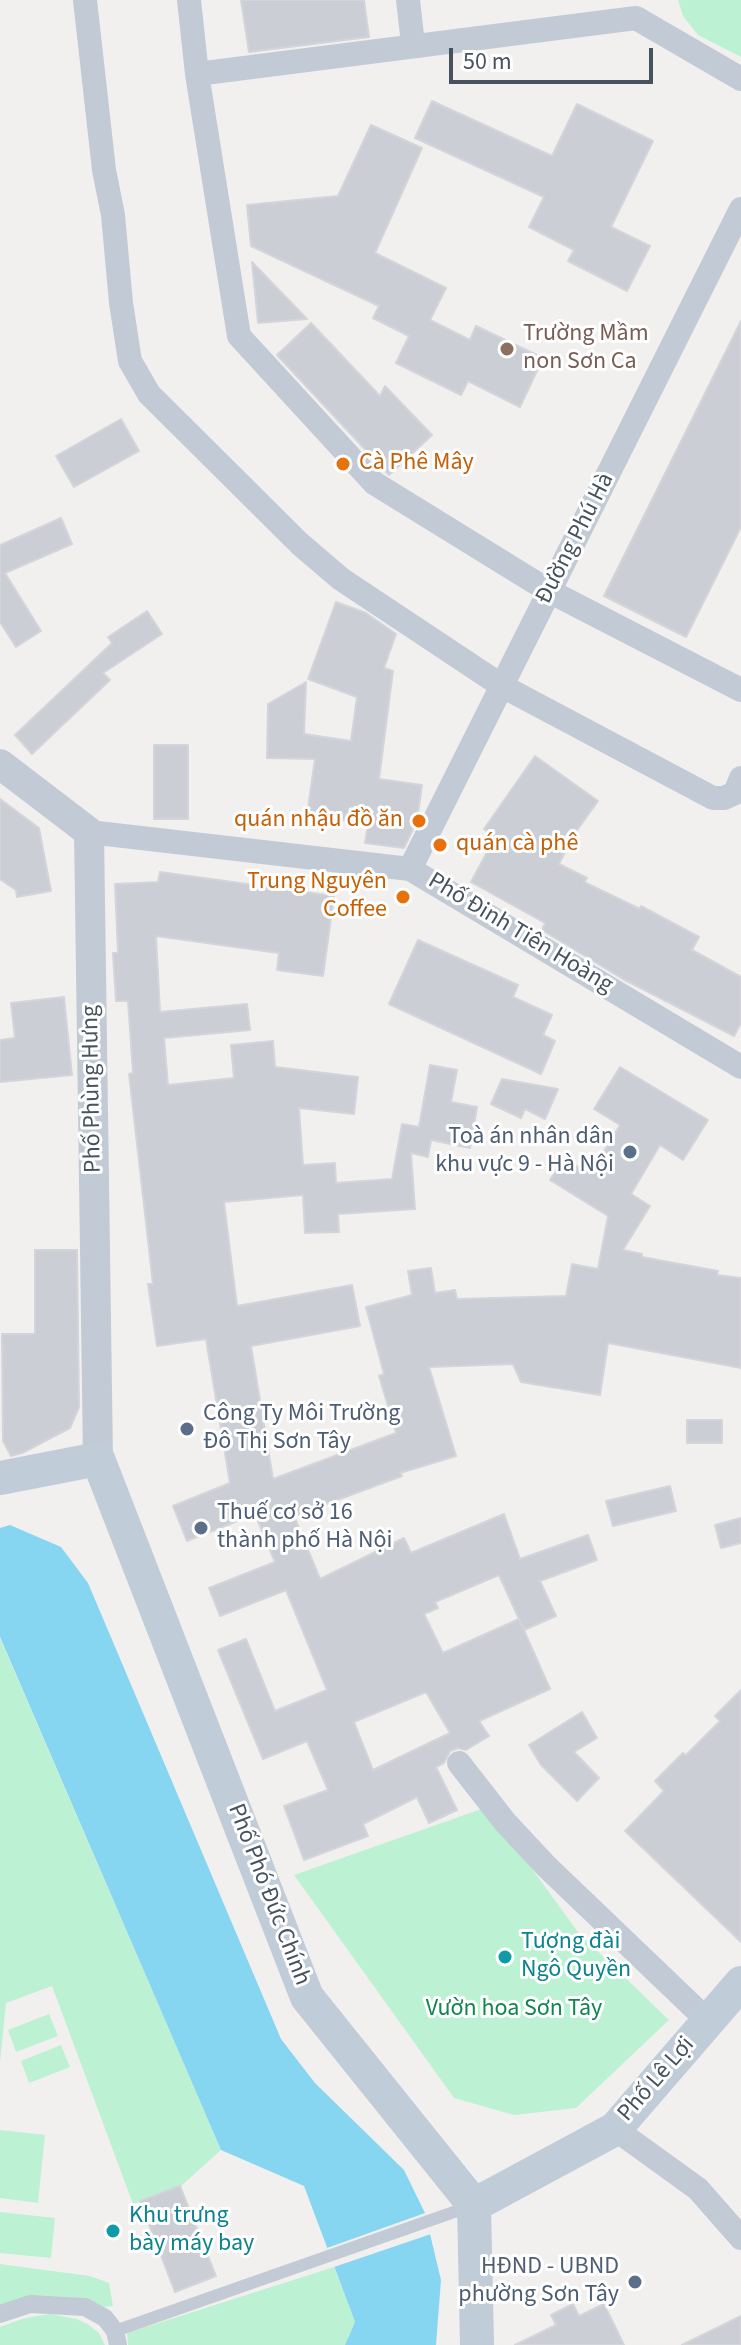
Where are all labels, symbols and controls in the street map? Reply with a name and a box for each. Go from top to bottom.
scale bar [453,32,657,82]
text: 50 m [463,44,512,79]
place label: Trường Mầm non Sơn Ca [523,321,649,377]
marker: Trường Mầm non Sơn Ca [498,340,516,358]
place label: Cà Phê Mây [359,450,474,478]
marker: Cà Phê Mây [334,455,352,473]
street label: Đường Phú Hà [531,469,621,609]
place label: quán nhậu đồ ăn [234,807,403,835]
marker: quán nhậu đồ ăn [410,812,428,830]
place label: quán cà phê [456,831,578,859]
marker: quán cà phê [431,836,449,854]
street label: Phố Đinh Tiên Hoàng [422,867,618,1001]
place label: Trung Nguyên Coffee [247,869,387,925]
marker: Trung Nguyên Coffee [394,888,412,906]
street label: Phố Phùng Hưng [77,1005,109,1173]
place label: Toà án nhân dân khu vực 9 - Hà Nội [435,1124,614,1180]
marker: Toà án nhân dân khu vực 9 - Hà Nội [621,1143,639,1161]
place label: Công Ty Môi Trường Đô Thị Sơn Tây [203,1401,400,1457]
marker: Công Ty Môi Trường Đô Thị Sơn Tây [178,1420,196,1438]
place label: Thuế cơ sở 16 thành phố Hà Nội [217,1500,392,1556]
marker: Thuế cơ sở 16 thành phố Hà Nội [192,1519,210,1537]
street label: Phố Phó Đức Chính [220,1800,316,1990]
place label: Tượng đài Ngô Quyền [521,1929,631,1985]
marker: Tượng đài Ngô Quyền [496,1948,514,1966]
park label: Vườn hoa Sơn Tây [426,1996,602,2024]
street label: Phố Lê Lợi [612,2032,702,2128]
place label: Khu trưng bày máy bay [129,2203,254,2259]
marker: Khu trưng bày máy bay [104,2222,122,2240]
place label: HĐND - UBND phường Sơn Tây [458,2254,619,2310]
marker: HĐND - UBND phường Sơn Tây [626,2273,644,2291]

